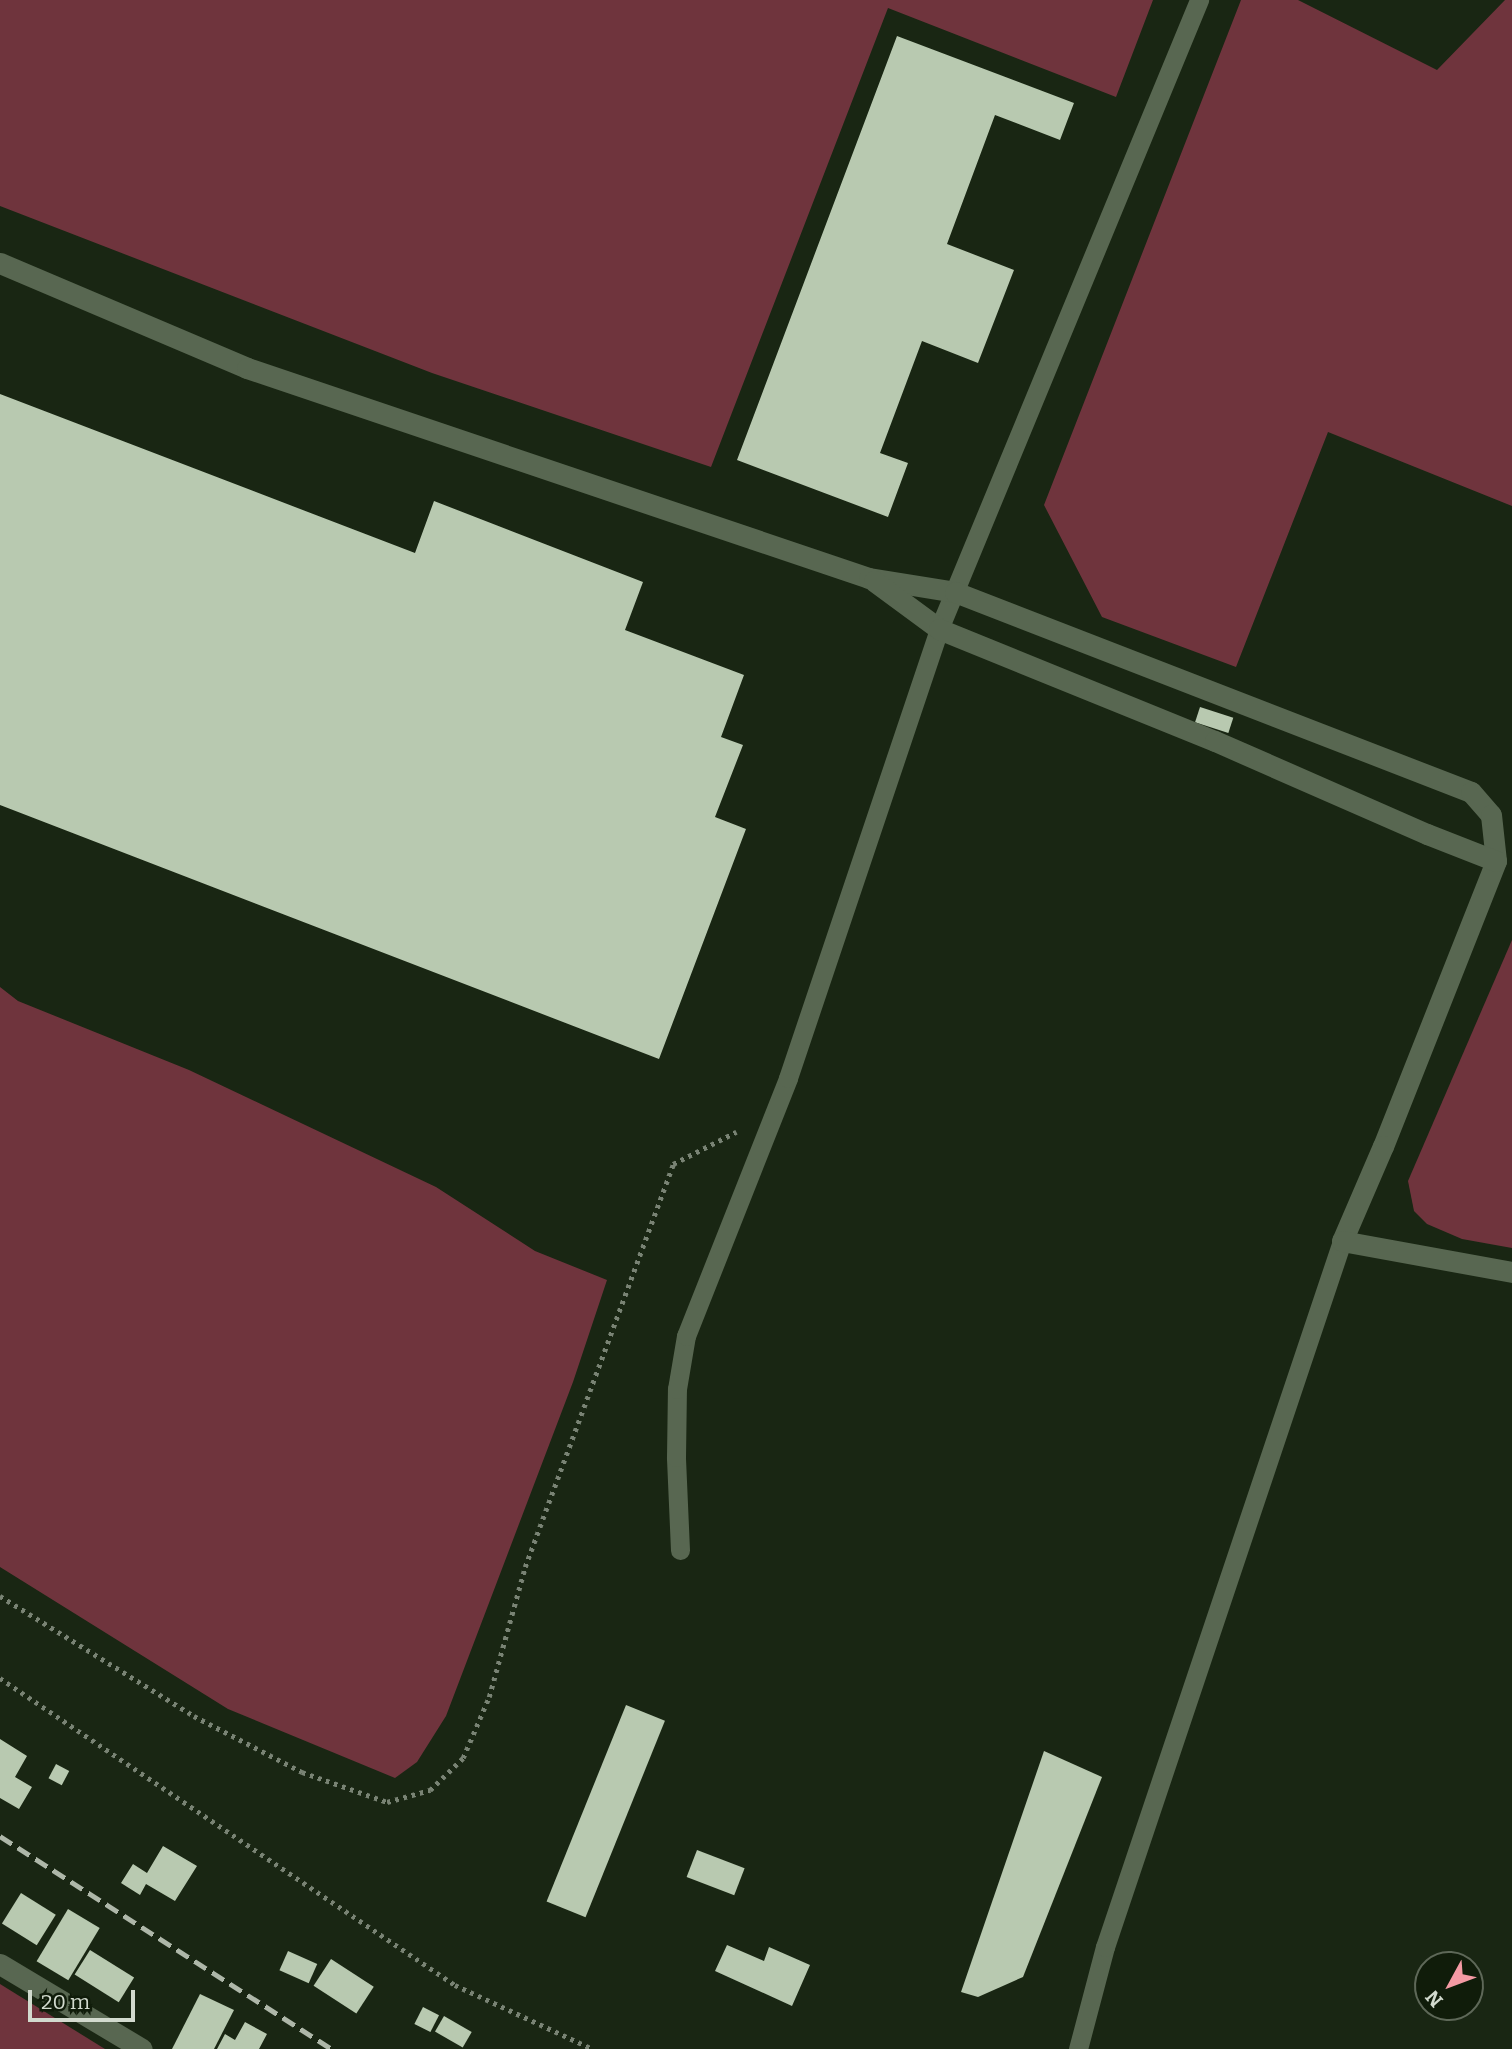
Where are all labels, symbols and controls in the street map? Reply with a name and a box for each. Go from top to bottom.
north arrow [1414,1951,1484,2021]
scale bar [32,1976,138,2020]
text: N [1421,1986,1448,2012]
text: 20 m [41,1989,90,2015]

